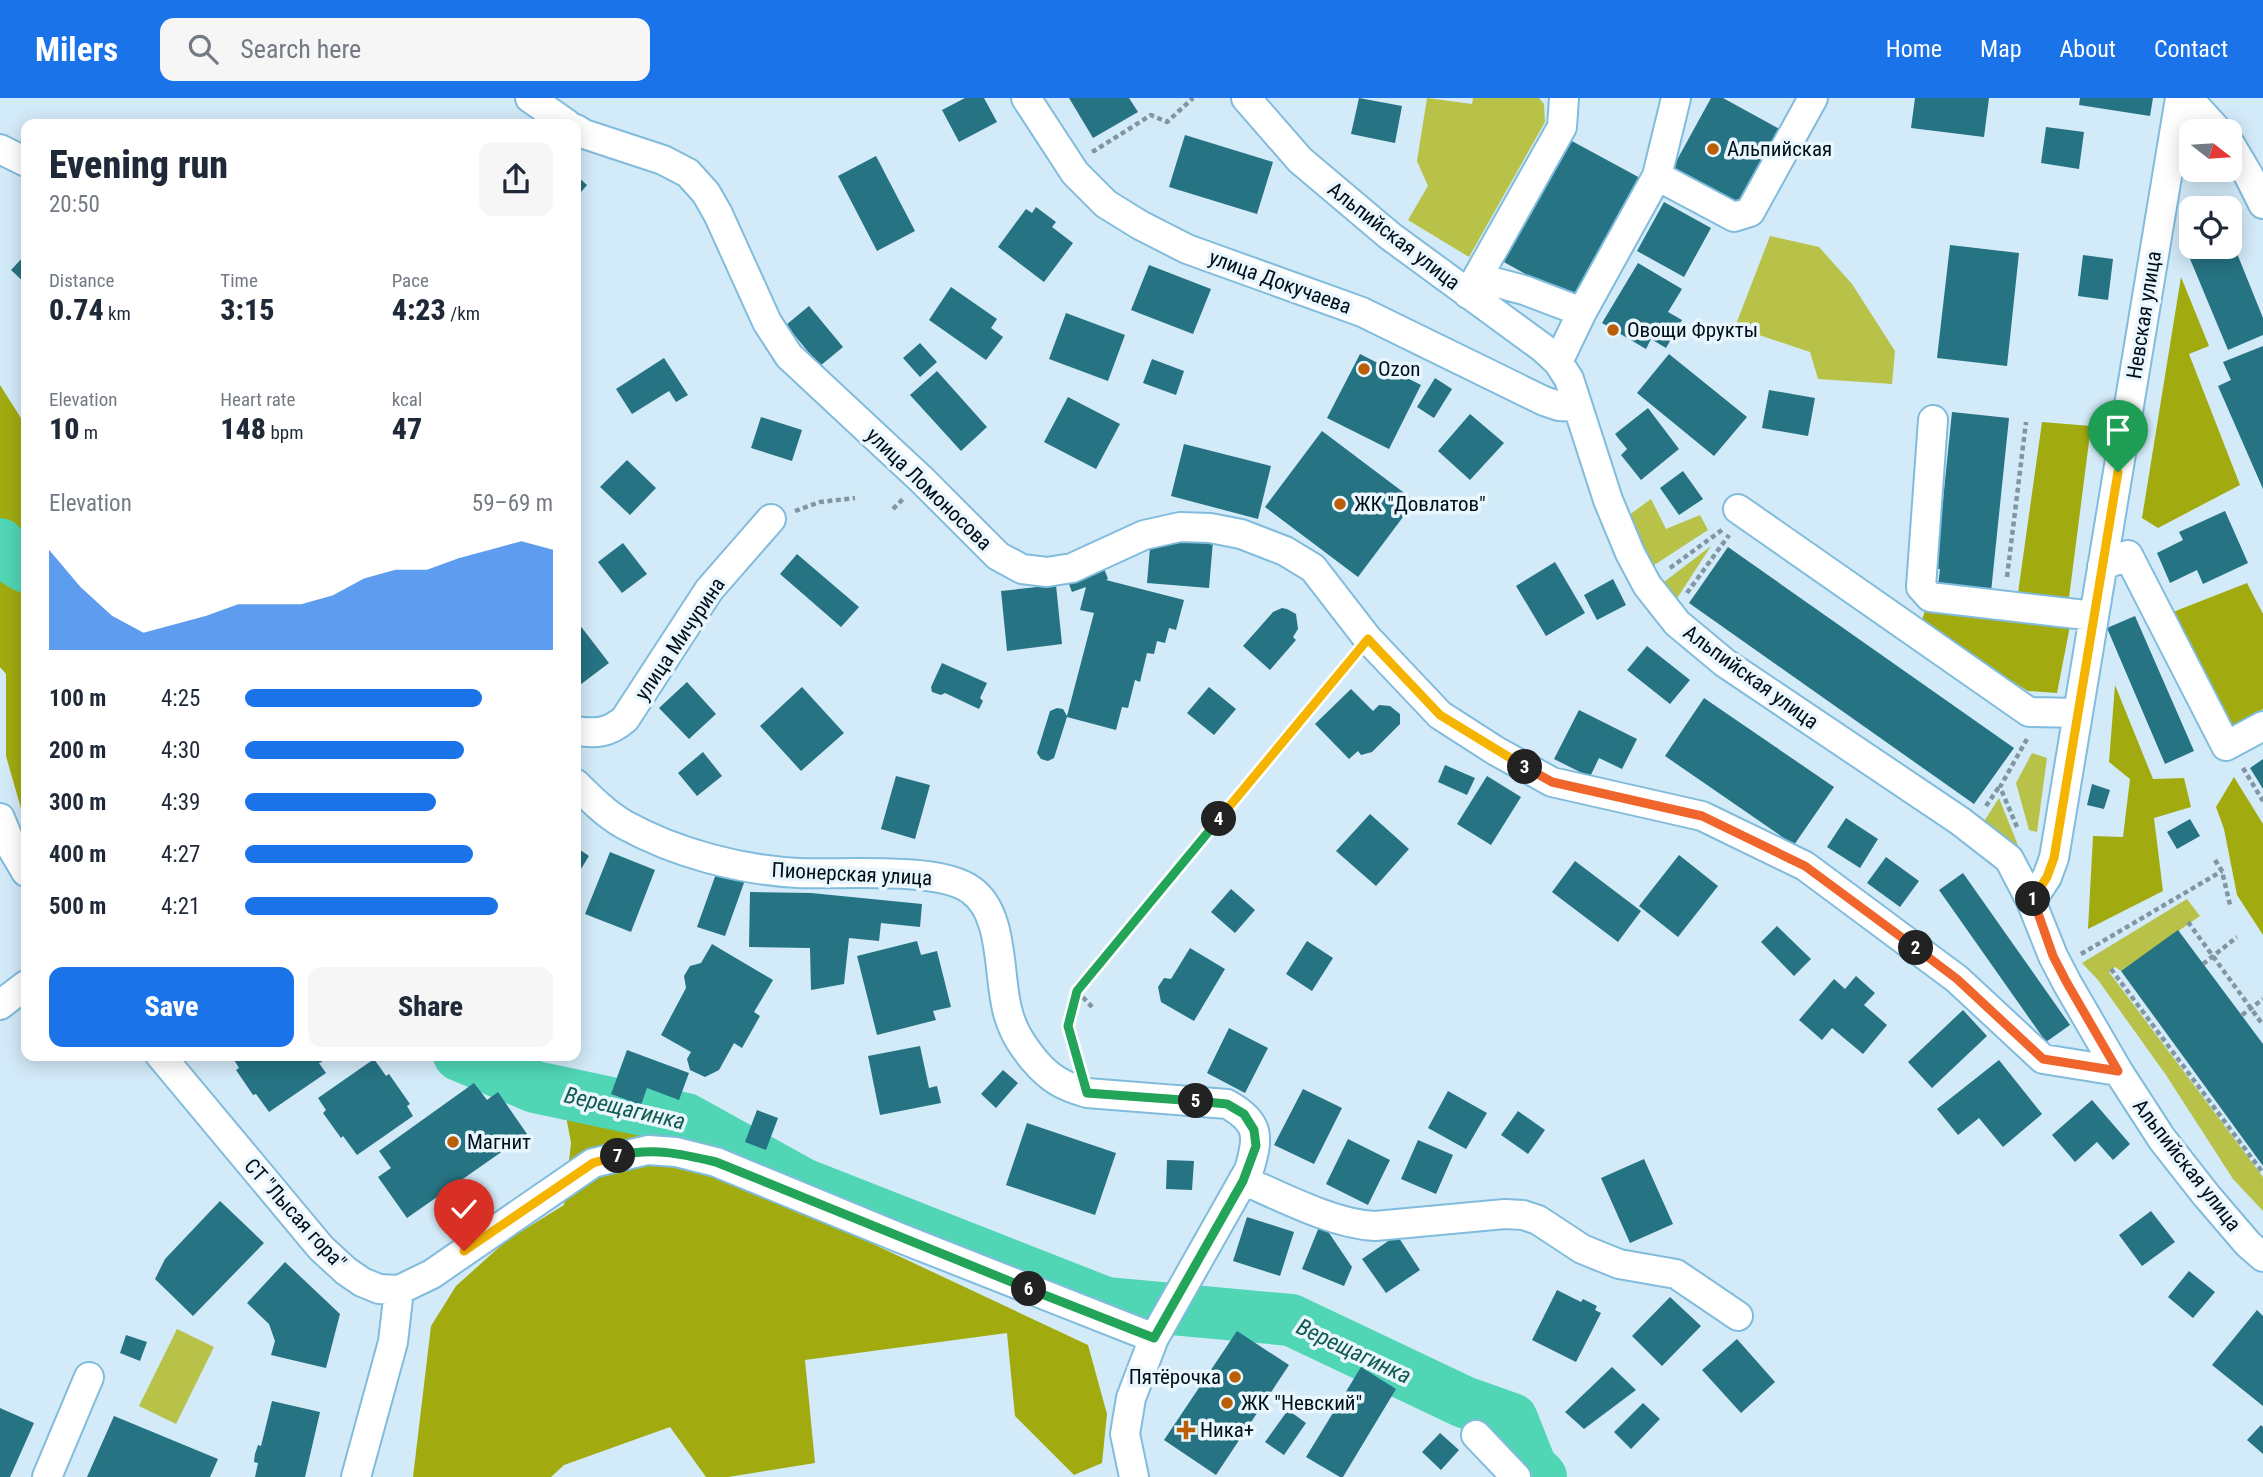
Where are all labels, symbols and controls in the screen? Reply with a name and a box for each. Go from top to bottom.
search box [160,18,650,81]
text: Milers [35,30,118,69]
icon: search [184,30,222,68]
text: Search here [240,34,361,64]
text: Home [1886,35,1942,63]
text: Map [1980,35,2022,63]
text: About [2060,35,2116,63]
text: Contact [2154,35,2228,63]
north arrow [2179,119,2242,182]
map controls [2179,119,2242,259]
place label: Альпийская [1727,137,1832,161]
marker: Альпийская [1705,141,1721,157]
button: share [479,142,553,216]
text: Evening run [49,143,228,187]
street label: Альпийская улица [1323,177,1465,295]
text: 20:50 [49,191,100,218]
button: locate [2179,196,2242,259]
street label: улица Докучаева [1206,245,1354,319]
street label: Невская улица [2122,249,2166,381]
text: Distance [49,269,114,292]
text: Time [220,269,258,292]
text: Pace [392,269,429,292]
text: 0.74 [49,292,104,327]
text: 3:15 [220,292,275,327]
text: 4:23 [392,292,446,327]
text: km [104,302,131,325]
text: /km [446,302,480,325]
place label: Овощи Фрукты [1627,318,1758,342]
marker: Овощи Фрукты [1605,322,1621,338]
place label: Ozon [1378,357,1420,381]
marker: Ozon [1356,361,1372,377]
text: Elevation [49,388,117,411]
text: Heart rate [220,388,295,411]
text: kcal [392,388,422,411]
pin [2088,400,2148,472]
text: 10 [49,411,80,446]
text: 148 [220,411,266,446]
text: 47 [392,411,422,446]
icon: arrive [2099,411,2137,449]
text: m [80,421,98,444]
text: bpm [266,421,303,444]
street label: улица Ломоносова [861,423,997,555]
text: Elevation [49,490,132,517]
text: 59–69 m [472,490,553,517]
place label: ЖК "Довлатов" [1354,492,1486,516]
marker: ЖК "Довлатов" [1332,496,1348,512]
street label: улица Мичурина [630,573,730,705]
street label: Альпийская улица [1679,620,1823,734]
text: 100 m [49,685,106,712]
text: 4:25 [161,685,200,712]
text: 200 m [49,737,106,764]
text: 4:30 [161,737,200,764]
pin: 3 [1508,750,1542,784]
text: 3 [1520,755,1529,778]
text: 300 m [49,789,106,816]
text: 4:39 [161,789,200,816]
pin: 4 [1202,802,1236,836]
text: 4 [1214,807,1223,830]
text: 400 m [49,841,106,868]
text: 4:27 [161,841,200,868]
street label: Пионерская улица [771,858,933,890]
pin: 1 [2016,882,2050,916]
text: 1 [2028,887,2037,910]
text: 500 m [49,893,106,920]
text: 4:21 [161,893,200,920]
pin: 2 [1898,930,1934,966]
text: 2 [1911,936,1920,959]
button: Save [49,967,294,1047]
button: Share [308,967,553,1047]
water label: Верещагинка [562,1081,688,1136]
pin: 5 [1178,1084,1214,1118]
text: 5 [1191,1089,1200,1112]
street label: Альпийская улица [2128,1094,2246,1236]
place label: Магнит [467,1130,531,1154]
marker: Магнит [445,1134,461,1150]
pin: 7 [600,1138,636,1174]
text: 7 [613,1144,622,1167]
street label: СТ "Лысая гора" [239,1154,351,1274]
pin [434,1179,494,1251]
icon: check [445,1190,483,1228]
pin: 6 [1012,1272,1046,1306]
text: 6 [1024,1277,1033,1300]
water label: Верещагинка [1292,1313,1415,1390]
place label: Пятёрочка [1129,1365,1221,1389]
marker: Пятёрочка [1227,1369,1243,1385]
place label: ЖК "Невский" [1241,1391,1362,1415]
marker: ЖК "Невский" [1219,1395,1235,1411]
place label: Ника+ [1200,1418,1254,1442]
marker: Ника+ [1178,1422,1194,1438]

